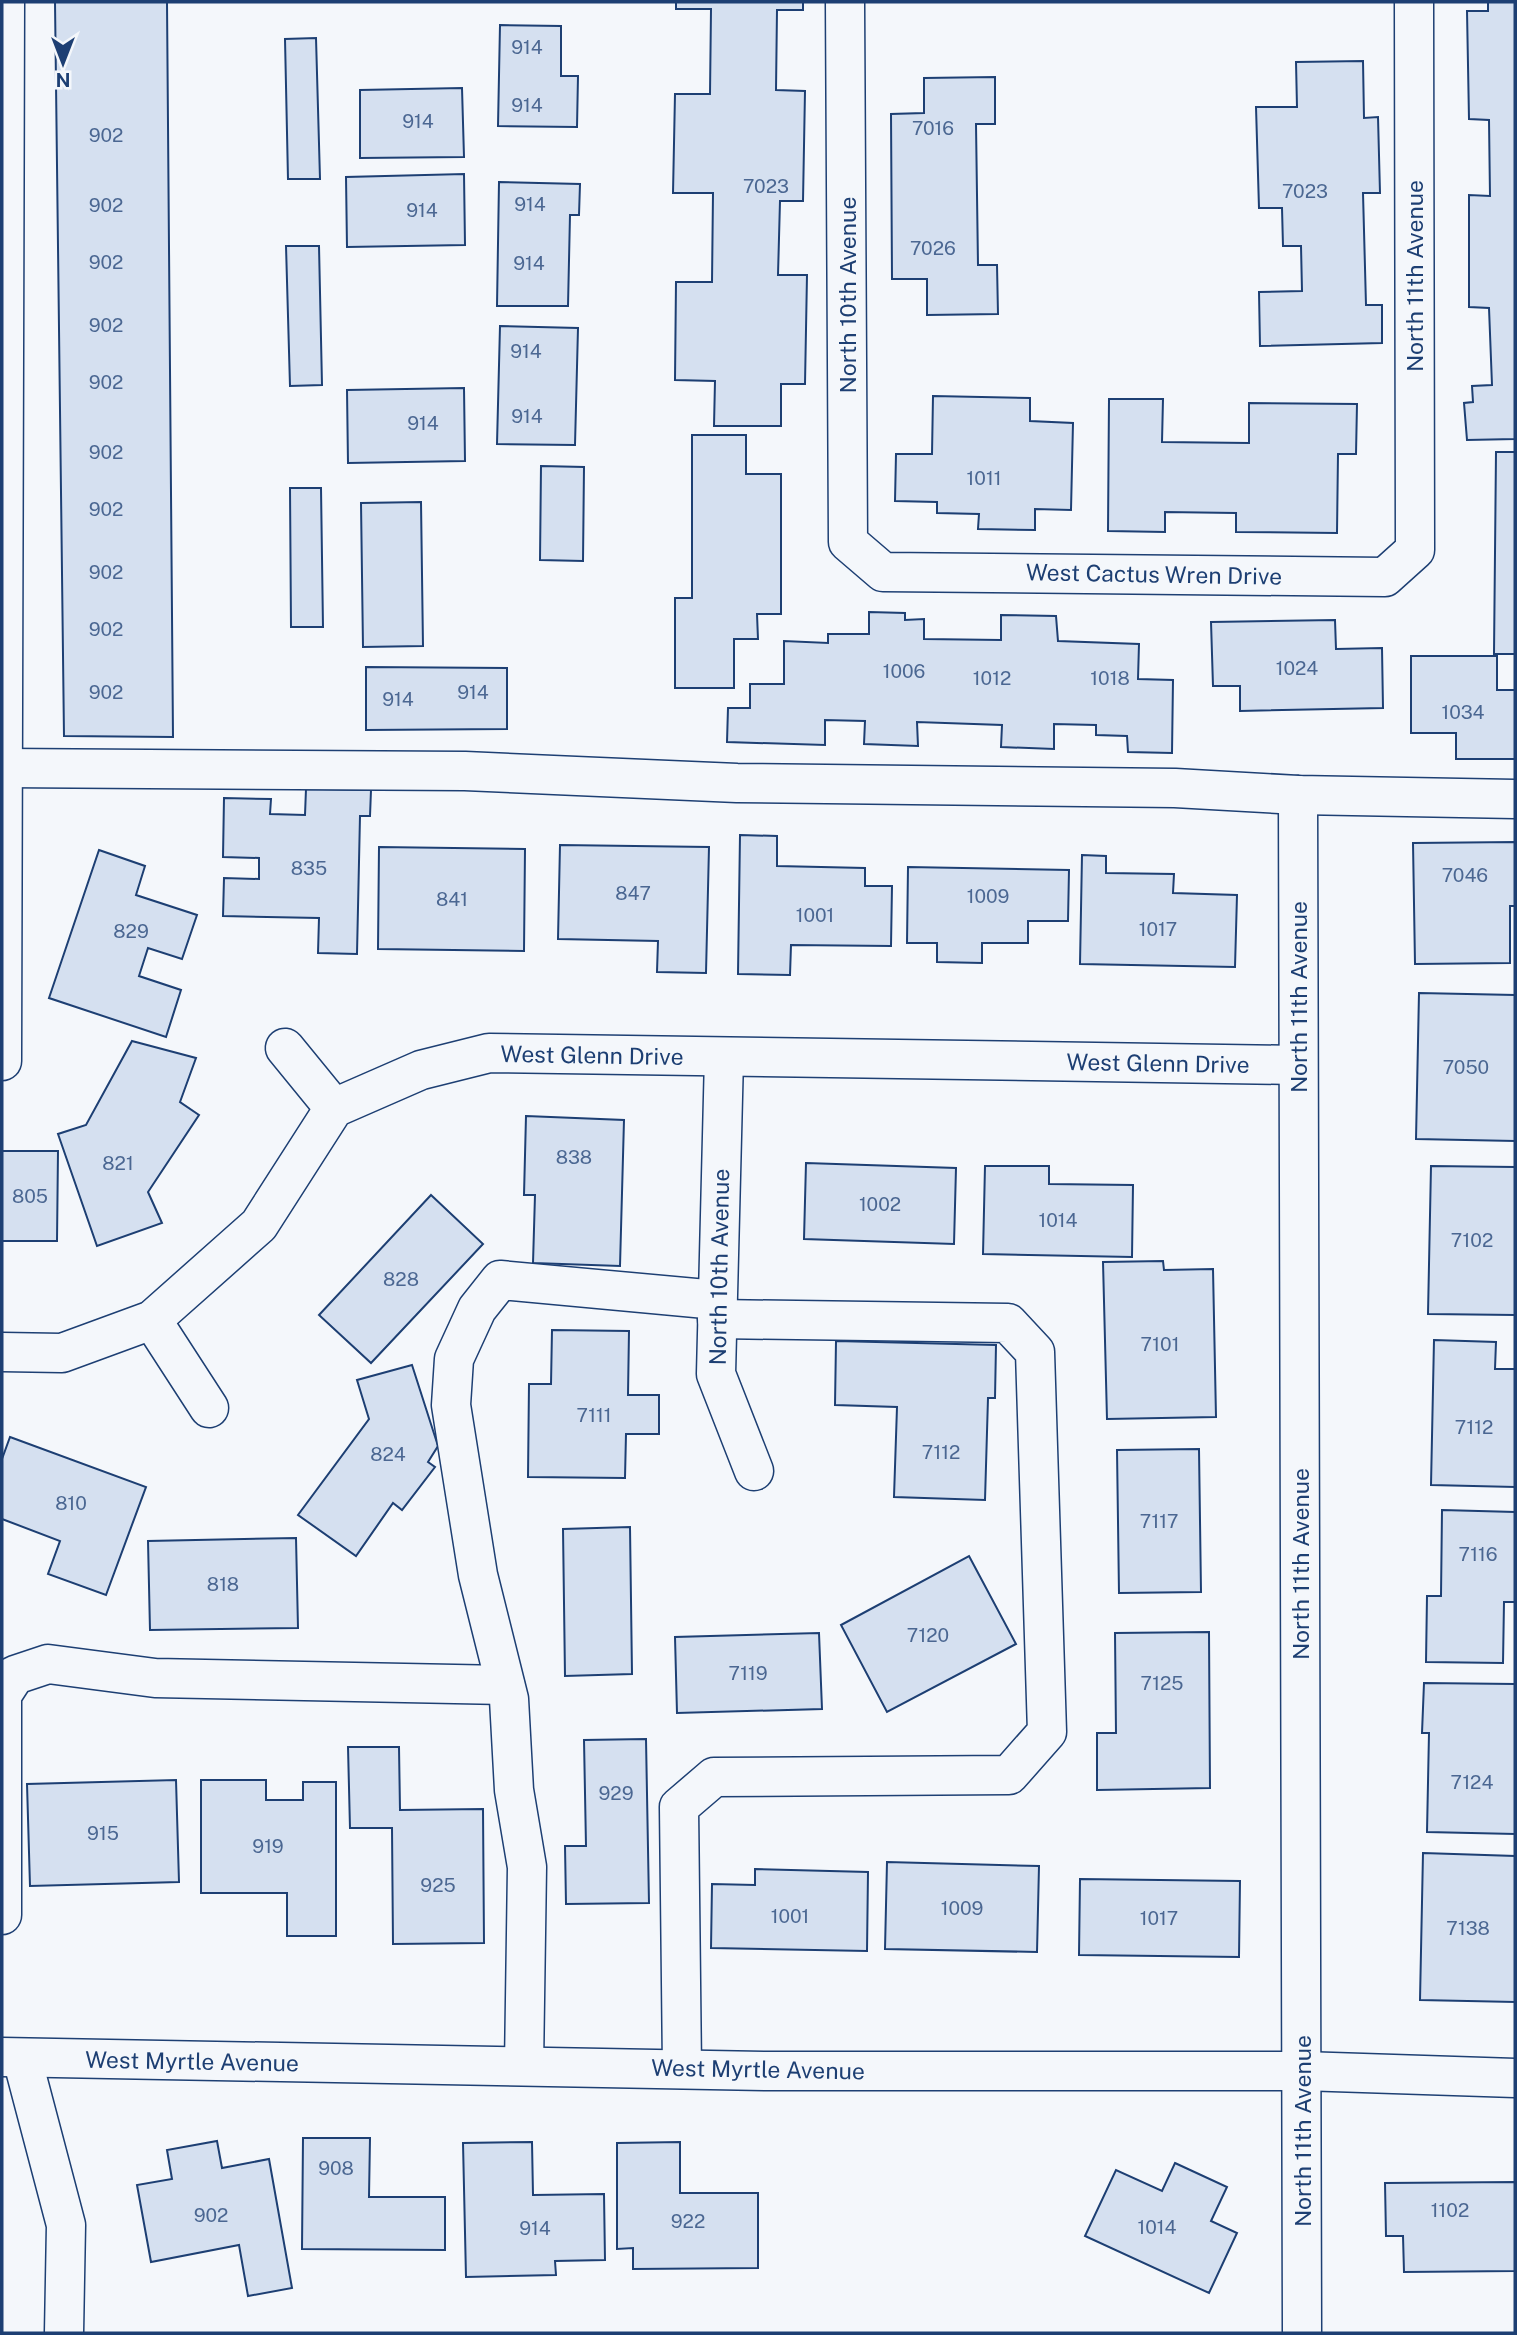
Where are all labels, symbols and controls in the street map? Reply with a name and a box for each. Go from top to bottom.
north arrow [28,28,98,98]
house number: 914 [511,36,543,58]
text: N [56,69,70,91]
house number: 914 [511,94,543,116]
house number: 914 [402,110,434,132]
house number: 7016 [912,117,954,139]
house number: 902 [89,124,123,146]
house number: 7023 [743,175,789,197]
house number: 7023 [1282,180,1328,202]
street label: North 11th Avenue [1401,180,1428,372]
house number: 914 [514,193,546,215]
house number: 902 [89,194,123,216]
street label: North 10th Avenue [834,197,861,393]
house number: 914 [406,199,438,221]
house number: 7026 [910,237,956,259]
house number: 902 [89,251,123,273]
house number: 914 [513,252,545,274]
house number: 902 [89,314,123,336]
house number: 914 [510,340,542,362]
house number: 902 [89,371,123,393]
house number: 914 [511,405,543,427]
house number: 914 [407,412,439,434]
house number: 902 [89,441,123,463]
house number: 1011 [967,467,1001,489]
house number: 902 [89,498,123,520]
street label: West Cactus Wren Drive [1026,558,1282,590]
house number: 902 [89,561,123,583]
house number: 902 [89,618,123,640]
house number: 1024 [1276,657,1318,679]
house number: 1006 [883,660,925,682]
house number: 1012 [973,667,1011,689]
house number: 1018 [1090,667,1130,689]
house number: 902 [89,681,123,703]
house number: 914 [457,681,489,703]
house number: 914 [382,688,414,710]
house number: 1034 [1441,701,1485,723]
house number: 835 [291,857,327,879]
house number: 7046 [1442,864,1488,886]
house number: 847 [615,882,651,904]
house number: 1009 [967,885,1009,907]
house number: 841 [436,888,468,910]
street label: North 11th Avenue [1285,901,1312,1093]
house number: 1001 [796,904,834,926]
house number: 1017 [1139,918,1177,940]
house number: 829 [113,920,149,942]
street label: West Glenn Drive [500,1040,684,1070]
street label: West Glenn Drive [1066,1048,1250,1078]
house number: 7050 [1443,1056,1489,1078]
house number: 838 [556,1146,592,1168]
house number: 821 [102,1152,134,1174]
street label: North 10th Avenue [704,1168,734,1366]
house number: 805 [12,1185,48,1207]
house number: 1002 [859,1193,901,1215]
house number: 1014 [1038,1209,1078,1231]
house number: 7102 [1451,1229,1493,1251]
house number: 828 [383,1268,419,1290]
house number: 7101 [1141,1333,1179,1355]
house number: 7111 [577,1404,611,1426]
house number: 7112 [1455,1416,1493,1438]
house number: 7112 [922,1441,960,1463]
house number: 824 [370,1443,406,1465]
street label: North 11th Avenue [1287,1468,1314,1660]
house number: 810 [55,1492,87,1514]
house number: 7117 [1140,1510,1178,1532]
house number: 7116 [1458,1543,1498,1565]
house number: 818 [207,1573,239,1595]
house number: 7120 [907,1624,949,1646]
house number: 7119 [728,1662,768,1684]
house number: 7125 [1140,1672,1184,1694]
house number: 7124 [1451,1771,1493,1793]
house number: 929 [598,1782,634,1804]
house number: 915 [87,1822,119,1844]
house number: 919 [252,1835,284,1857]
house number: 925 [420,1874,456,1896]
house number: 1009 [941,1897,983,1919]
house number: 1001 [771,1905,809,1927]
house number: 1017 [1140,1907,1178,1929]
house number: 7138 [1446,1917,1490,1939]
street label: North 11th Avenue [1289,2035,1316,2227]
street label: West Myrtle Avenue [85,2046,299,2076]
street label: West Myrtle Avenue [651,2054,865,2084]
house number: 908 [318,2157,354,2179]
house number: 1102 [1431,2199,1469,2221]
house number: 902 [194,2204,228,2226]
house number: 922 [671,2210,705,2232]
house number: 1014 [1137,2216,1177,2238]
house number: 914 [519,2217,551,2239]

